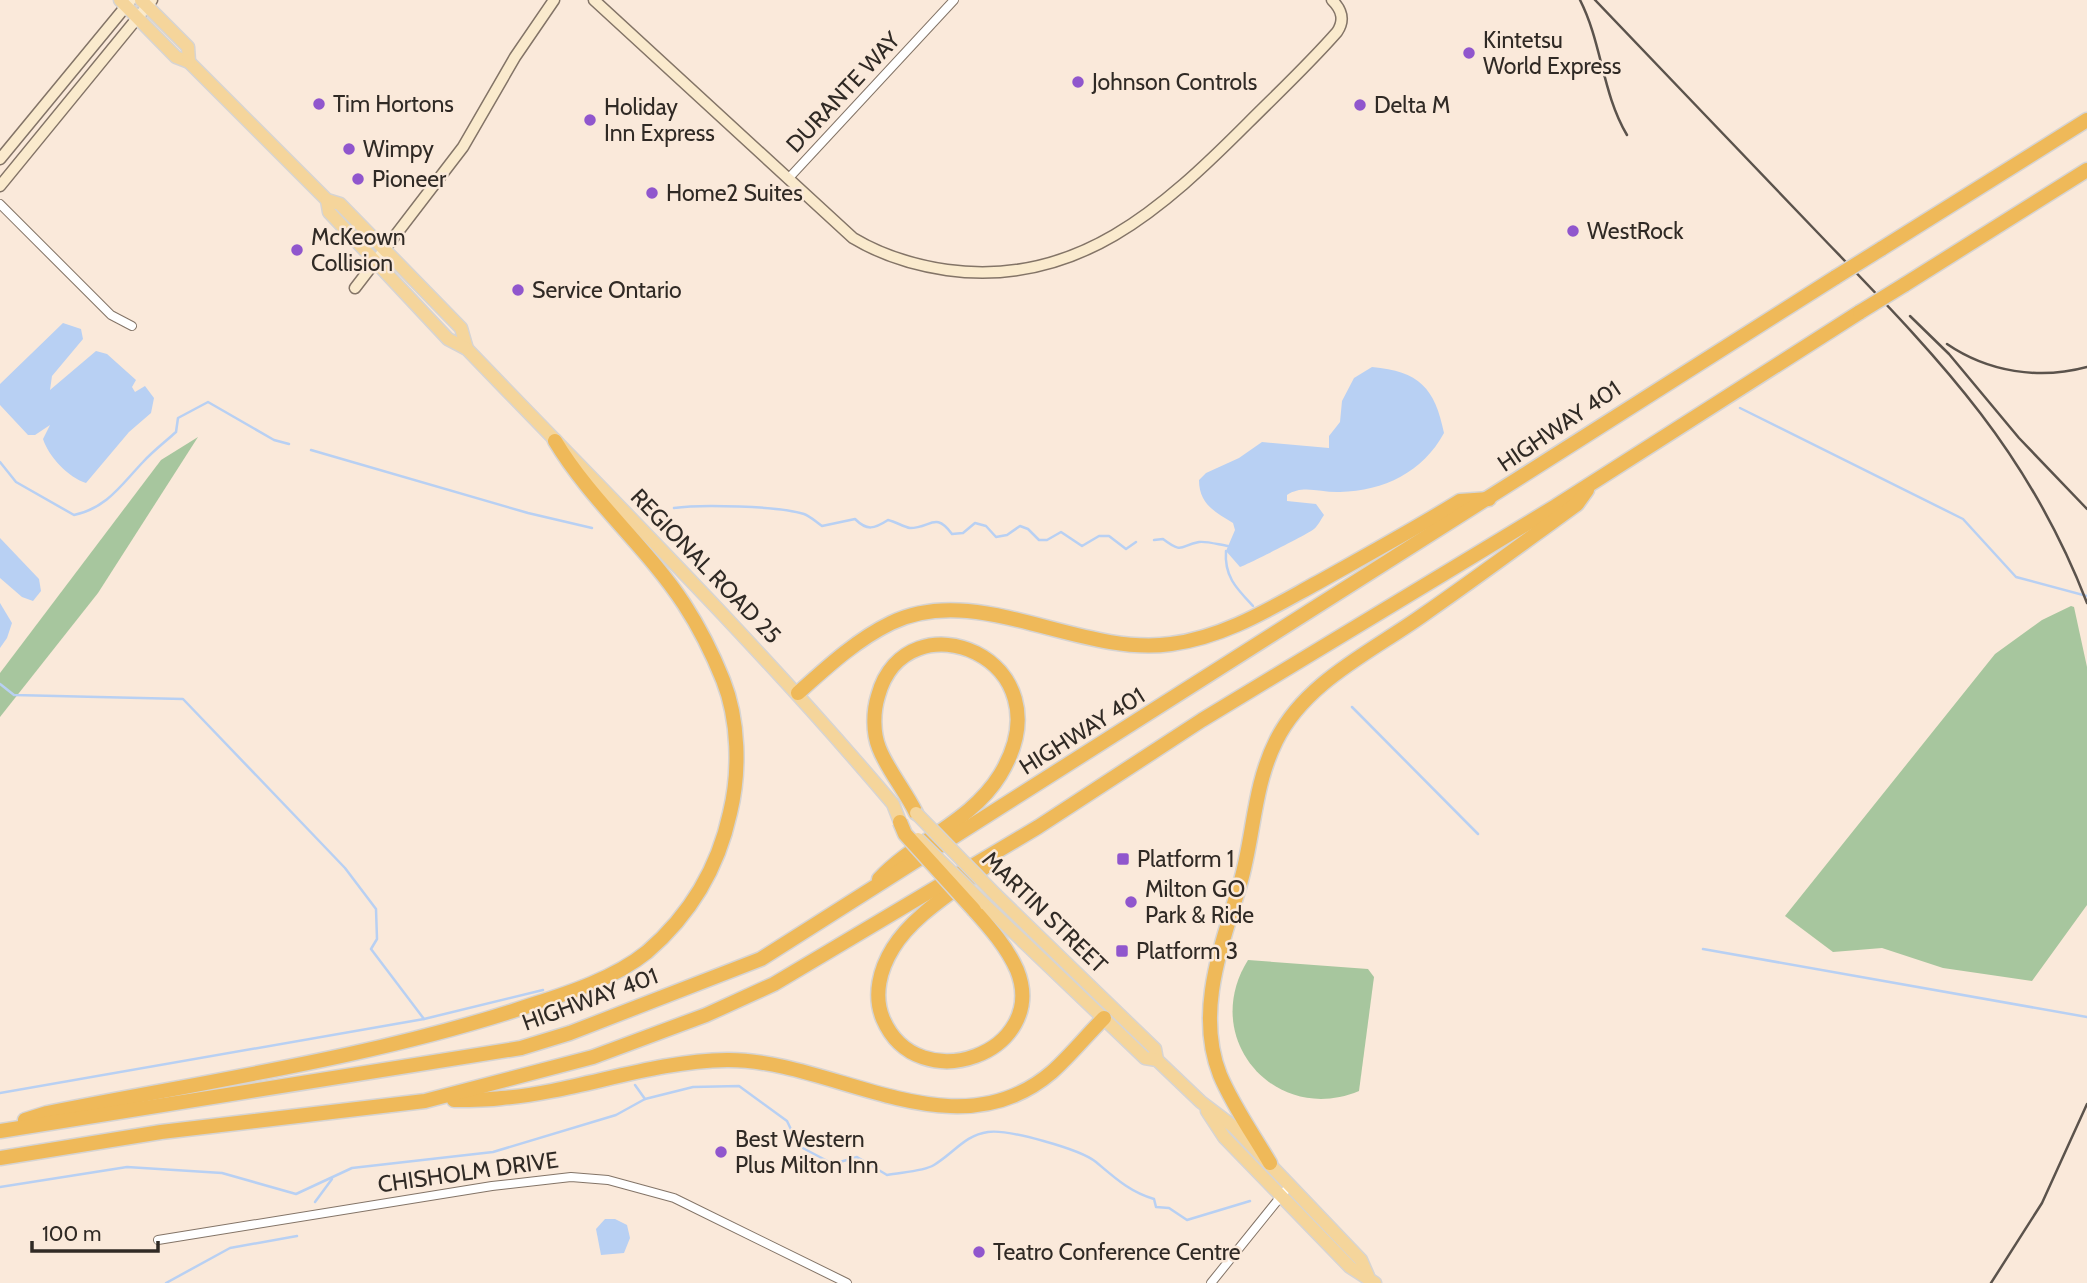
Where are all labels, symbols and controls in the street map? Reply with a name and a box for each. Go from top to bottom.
street label: DURANTE WAY [780,25,907,158]
place label: Kintetsu World Express [1483,26,1621,80]
marker: Kintetsu World Express [1461,45,1477,61]
place label: Johnson Controls [1091,68,1257,96]
marker: Johnson Controls [1070,74,1086,90]
place label: Tim Hortons [333,90,454,118]
place label: Delta M [1374,91,1450,119]
place label: Holiday Inn Express [604,93,715,147]
marker: Tim Hortons [311,96,327,112]
marker: Delta M [1352,97,1368,113]
marker: Holiday Inn Express [582,112,598,128]
place label: Wimpy [363,135,434,163]
marker: Wimpy [341,141,357,157]
place label: Pioneer [372,165,447,193]
marker: Pioneer [350,171,366,187]
place label: Home2 Suites [666,179,803,207]
marker: Home2 Suites [644,185,660,201]
place label: WestRock [1587,217,1684,245]
place label: McKeown Collision [311,223,406,277]
marker: WestRock [1565,223,1581,239]
marker: McKeown Collision [289,242,305,258]
place label: Service Ontario [532,276,682,304]
marker: Service Ontario [510,282,526,298]
street label: HIGHWAY 401 [1492,375,1626,477]
street label: REGIONAL ROAD 25 [625,483,787,649]
street label: HIGHWAY 401 [1014,681,1150,781]
street label: MARTIN STREET [977,845,1113,979]
place label: Platform 1 [1137,845,1234,873]
marker: Platform 1 [1115,851,1131,867]
place label: Milton GO Park & Ride [1145,875,1254,929]
marker: Milton GO Park & Ride [1123,894,1139,910]
place label: Platform 3 [1136,937,1238,965]
marker: Platform 3 [1114,943,1130,959]
street label: HIGHWAY 401 [518,961,662,1037]
place label: Best Western Plus Milton Inn [735,1125,879,1179]
marker: Best Western Plus Milton Inn [713,1144,729,1160]
street label: CHISHOLM DRIVE [376,1145,560,1199]
scale bar [32,1210,158,1254]
text: 100 m [42,1221,101,1246]
place label: Teatro Conference Centre [993,1238,1241,1266]
marker: Teatro Conference Centre [971,1244,987,1260]

